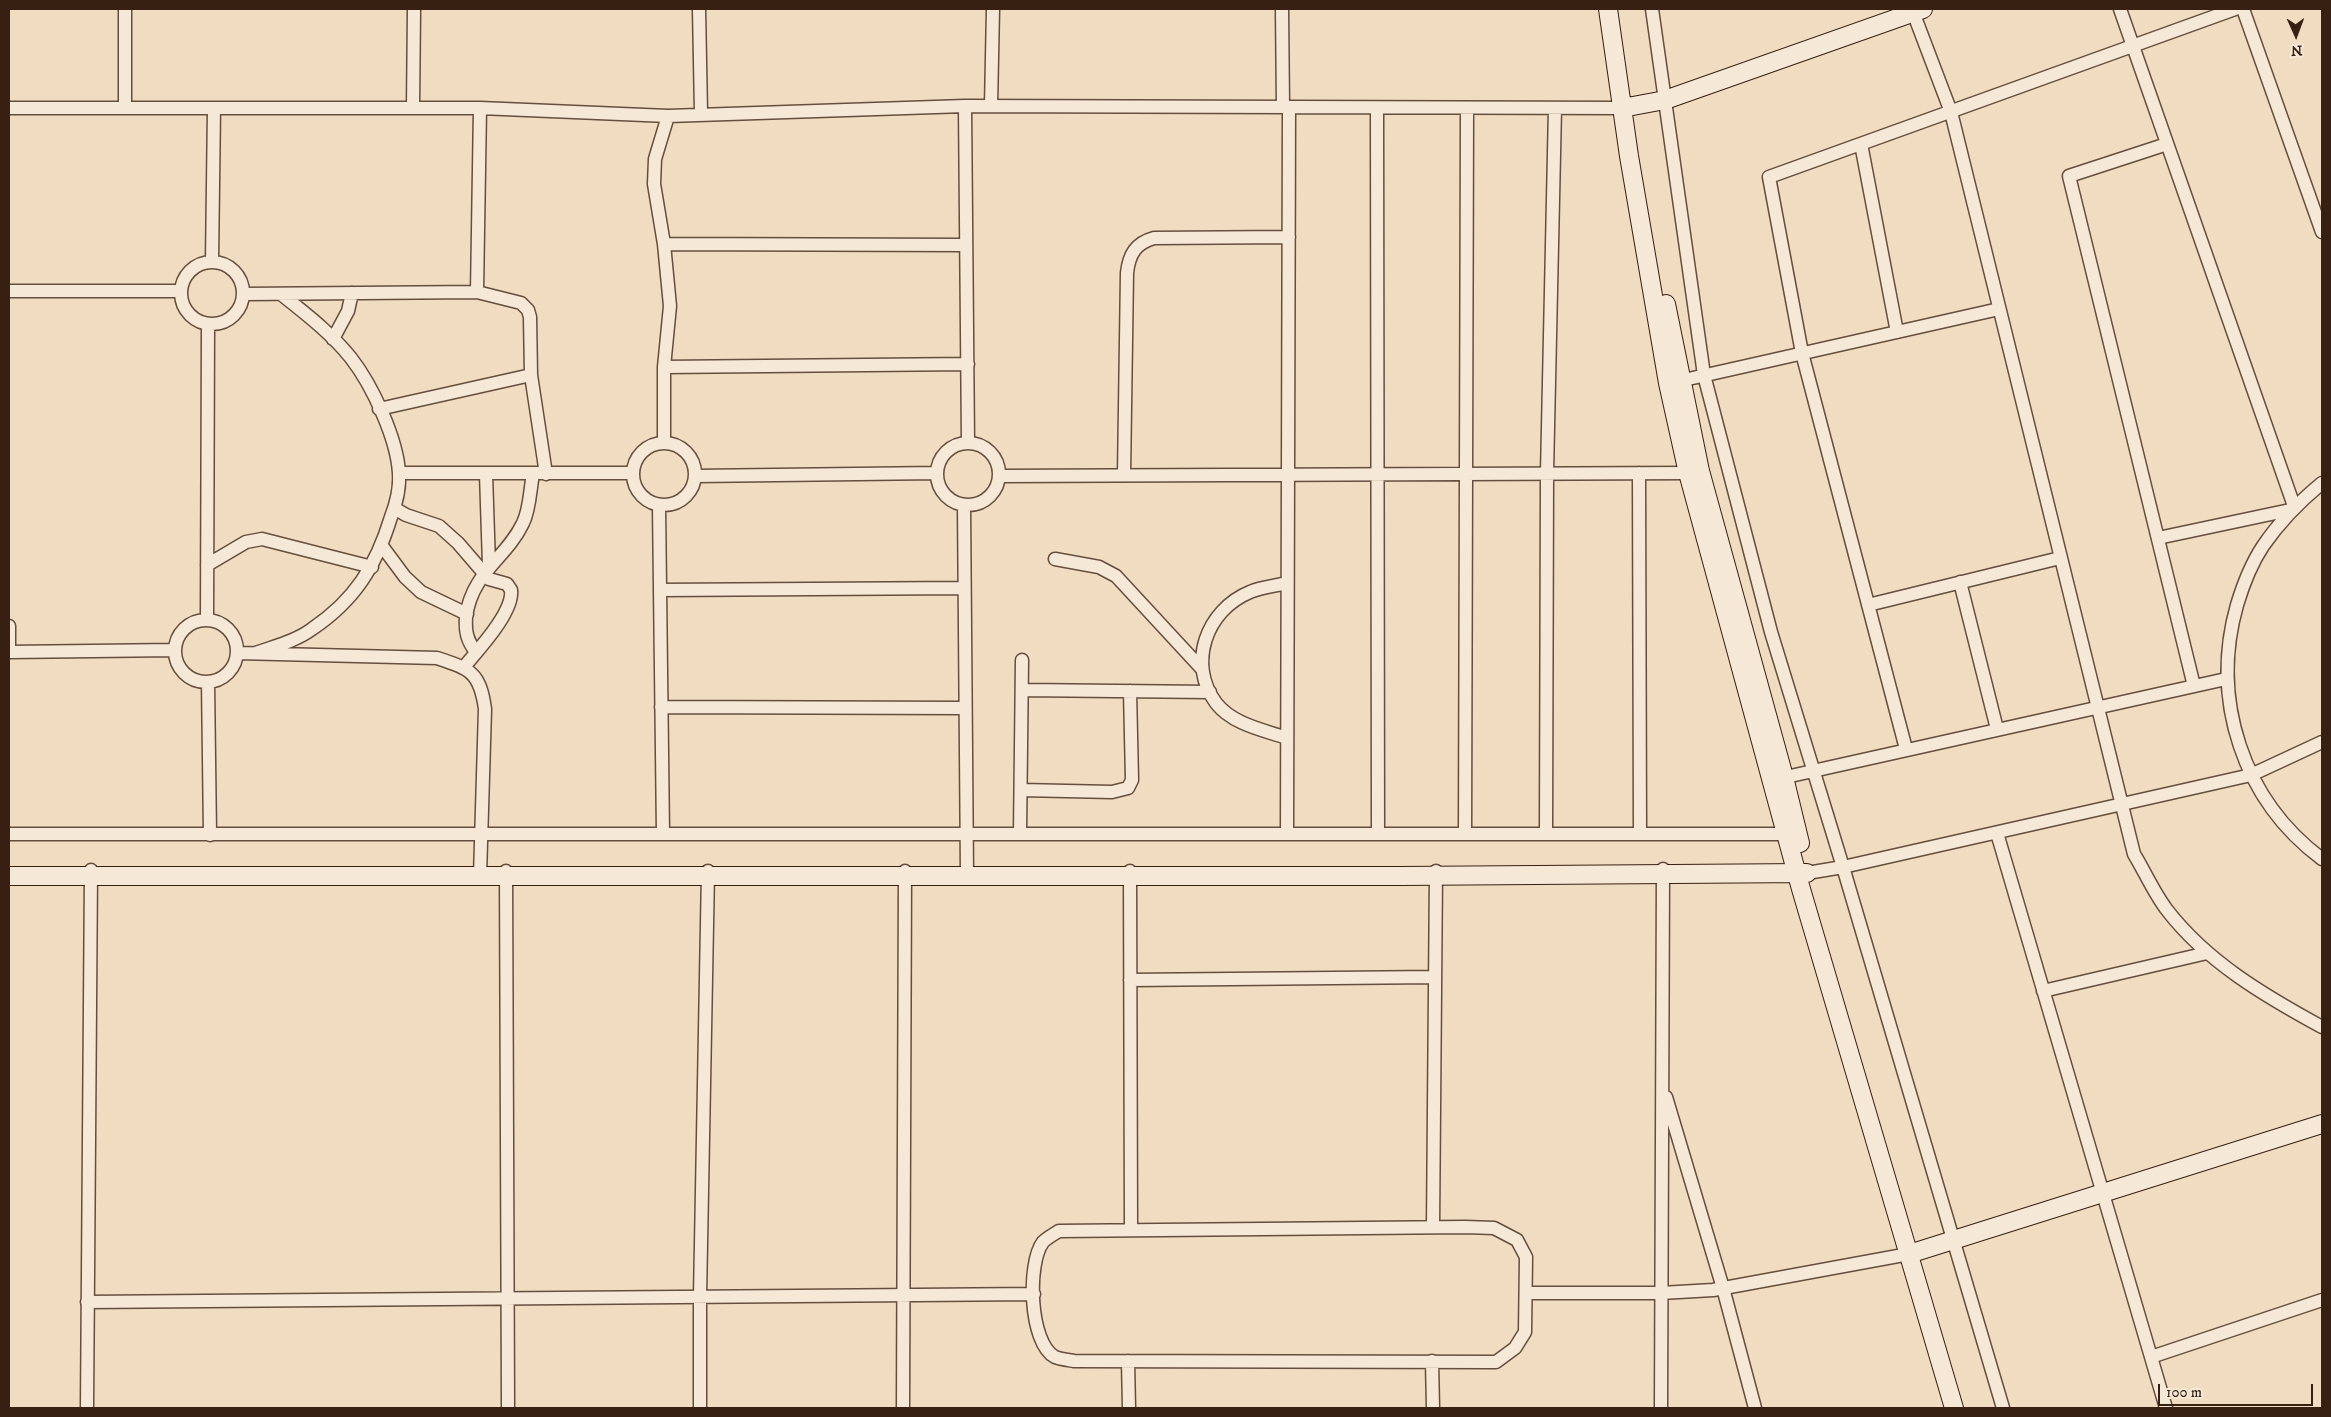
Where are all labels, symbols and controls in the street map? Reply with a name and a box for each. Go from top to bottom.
north arrow [2271,10,2321,60]
text: N [2290,41,2303,59]
scale bar [2161,1374,2316,1406]
text: 100 m [2166,1383,2202,1402]

